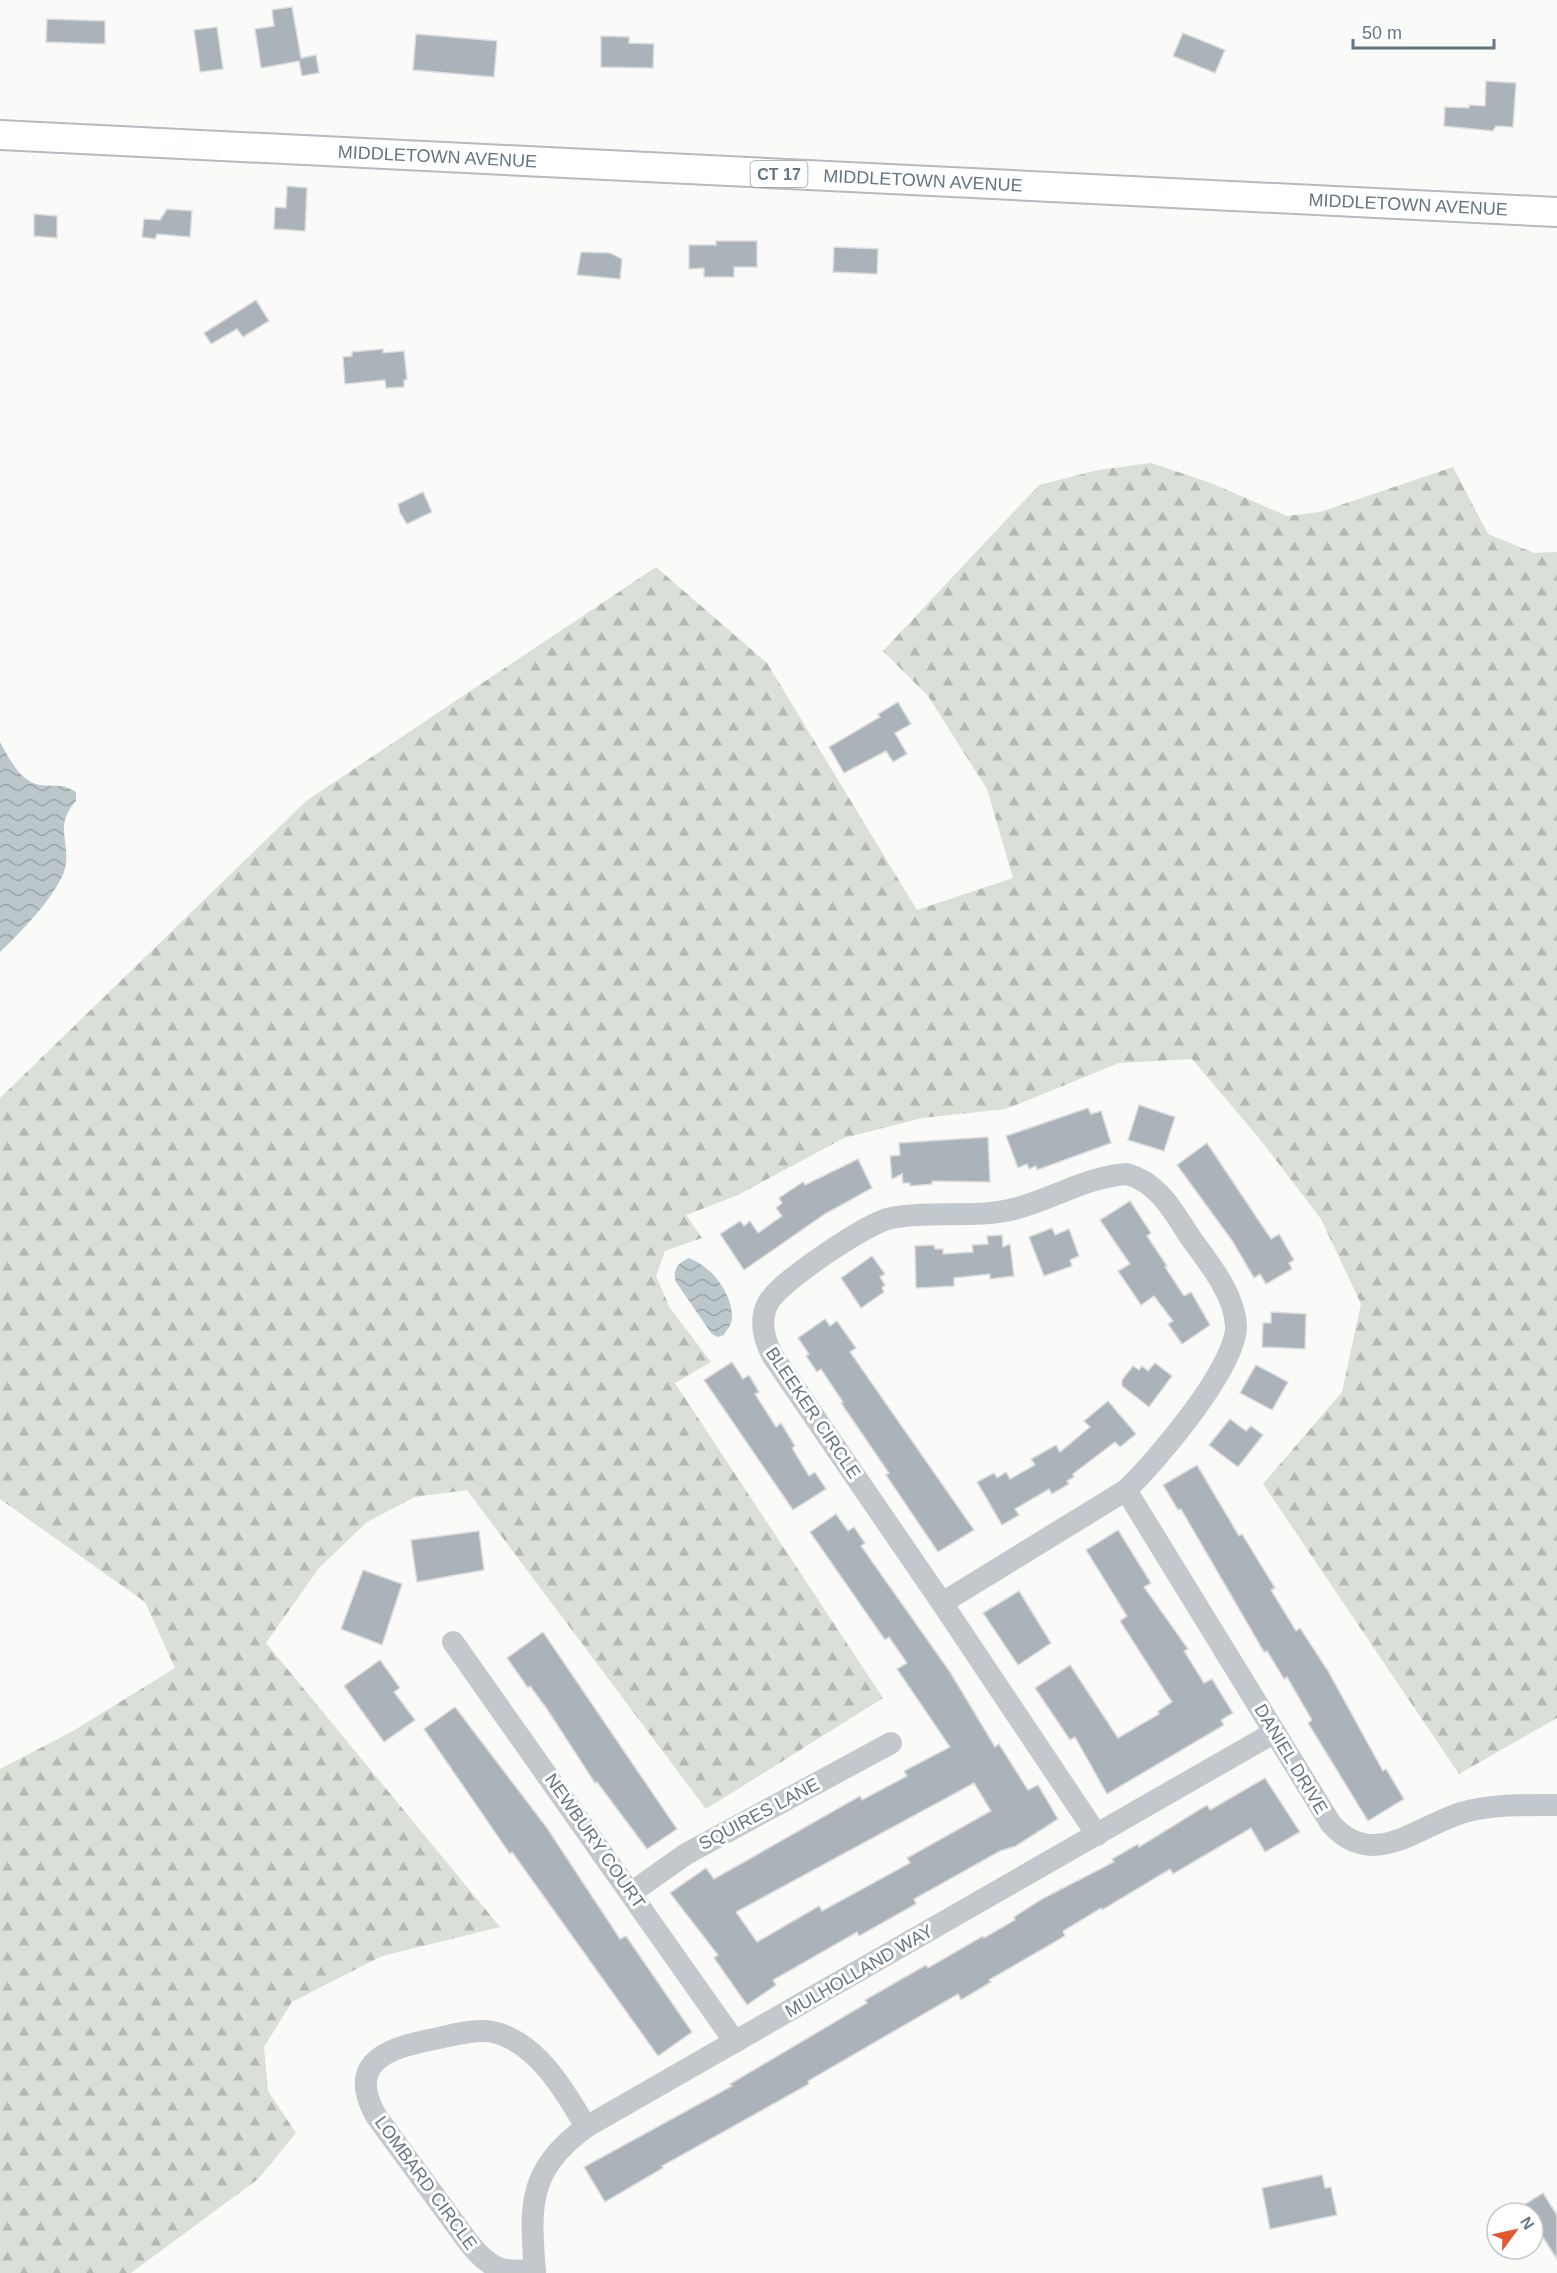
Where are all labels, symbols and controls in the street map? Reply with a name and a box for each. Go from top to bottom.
scale bar [1353,12,1494,50]
text: 50 m [1362,23,1402,43]
street label: MIDDLETOWN AVENUE [337,142,538,172]
road number: CT 17 [750,161,808,187]
street label: MIDDLETOWN AVENUE [823,166,1023,196]
street label: MIDDLETOWN AVENUE [1308,190,1508,220]
street label: BLEEKER CIRCLE [762,1344,864,1482]
street label: DANIEL DRIVE [1250,1701,1332,1817]
street label: NEWBURY COURT [541,1770,649,1912]
street label: SQUIRES LANE [696,1774,822,1854]
street label: MULHOLLAND WAY [782,1921,936,2021]
street label: LOMBARD CIRCLE [371,2112,481,2254]
north arrow [1485,2201,1545,2261]
text: N [1517,2214,1537,2233]

